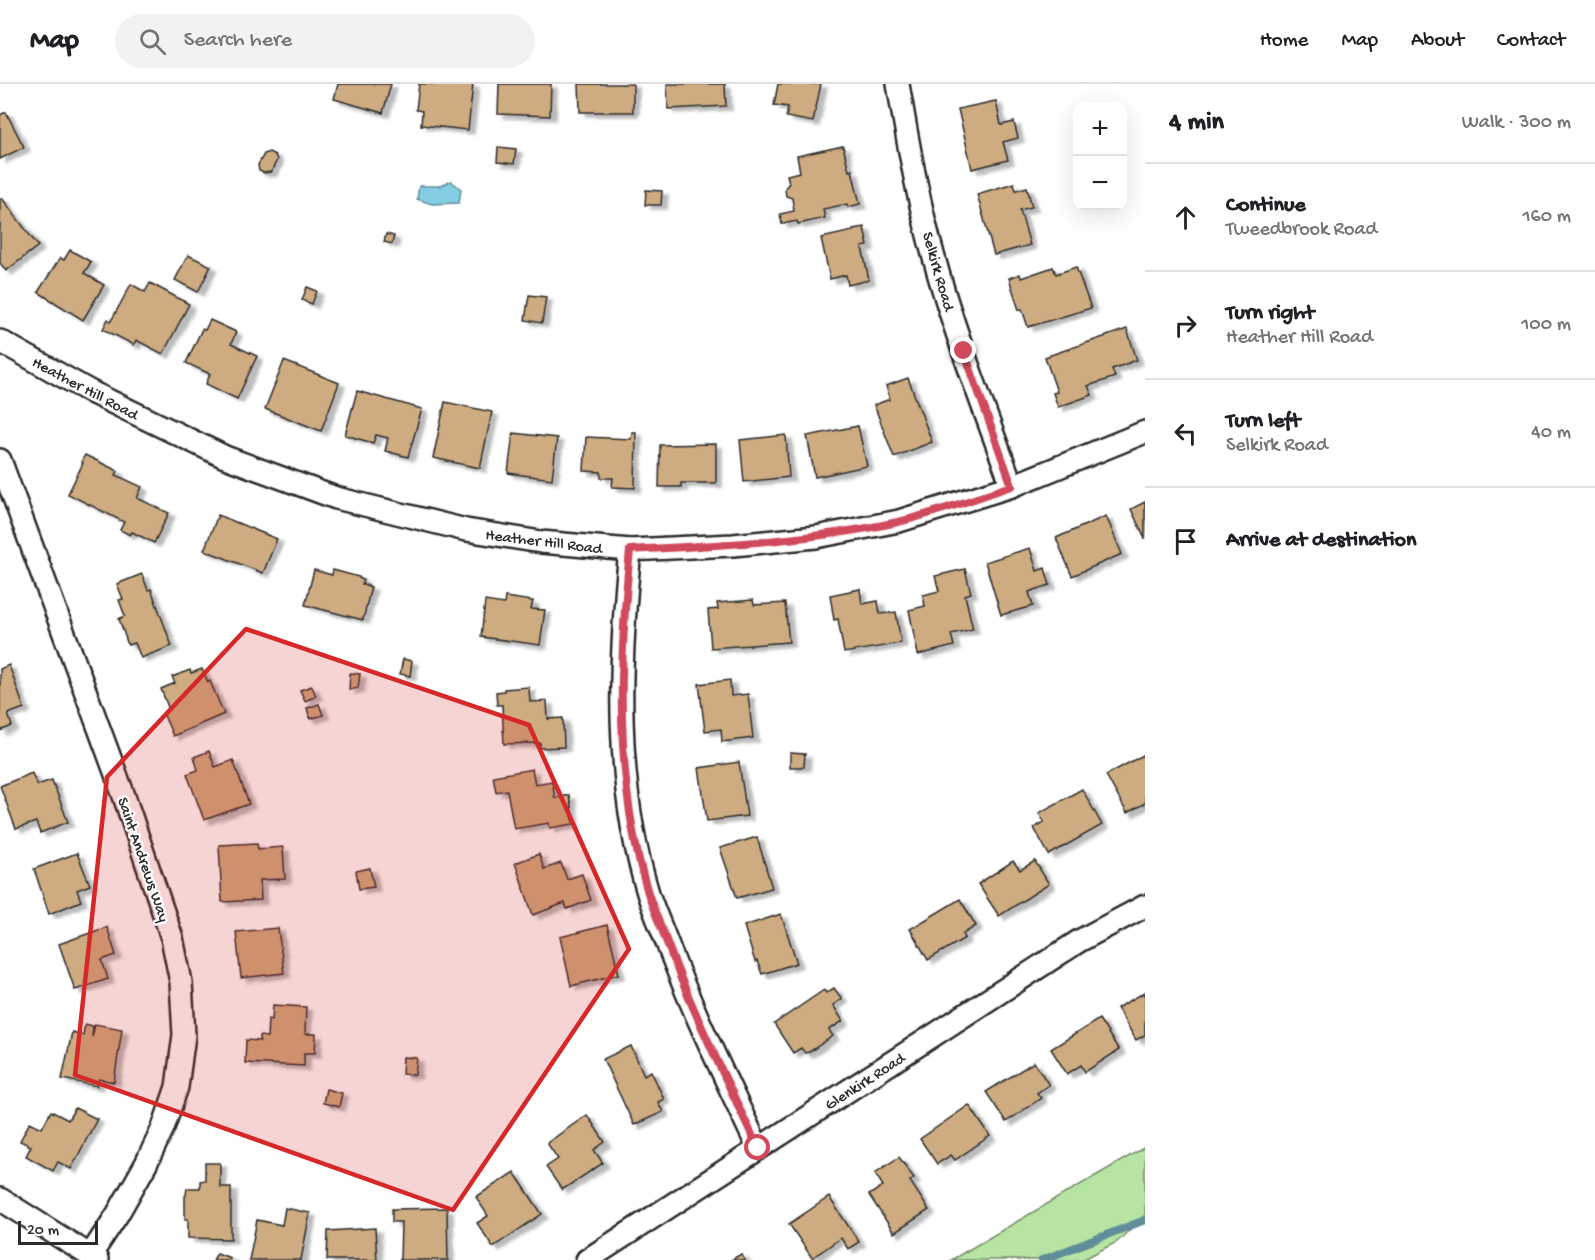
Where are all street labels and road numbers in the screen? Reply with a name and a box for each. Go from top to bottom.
street label: Selkirk Road [916,230,957,315]
street label: Heather Hill Road [28,354,142,427]
street label: Heather Hill Road [484,527,605,560]
street label: Saint Andrews Way [111,795,172,925]
street label: Glenkirk Road [822,1049,911,1116]

